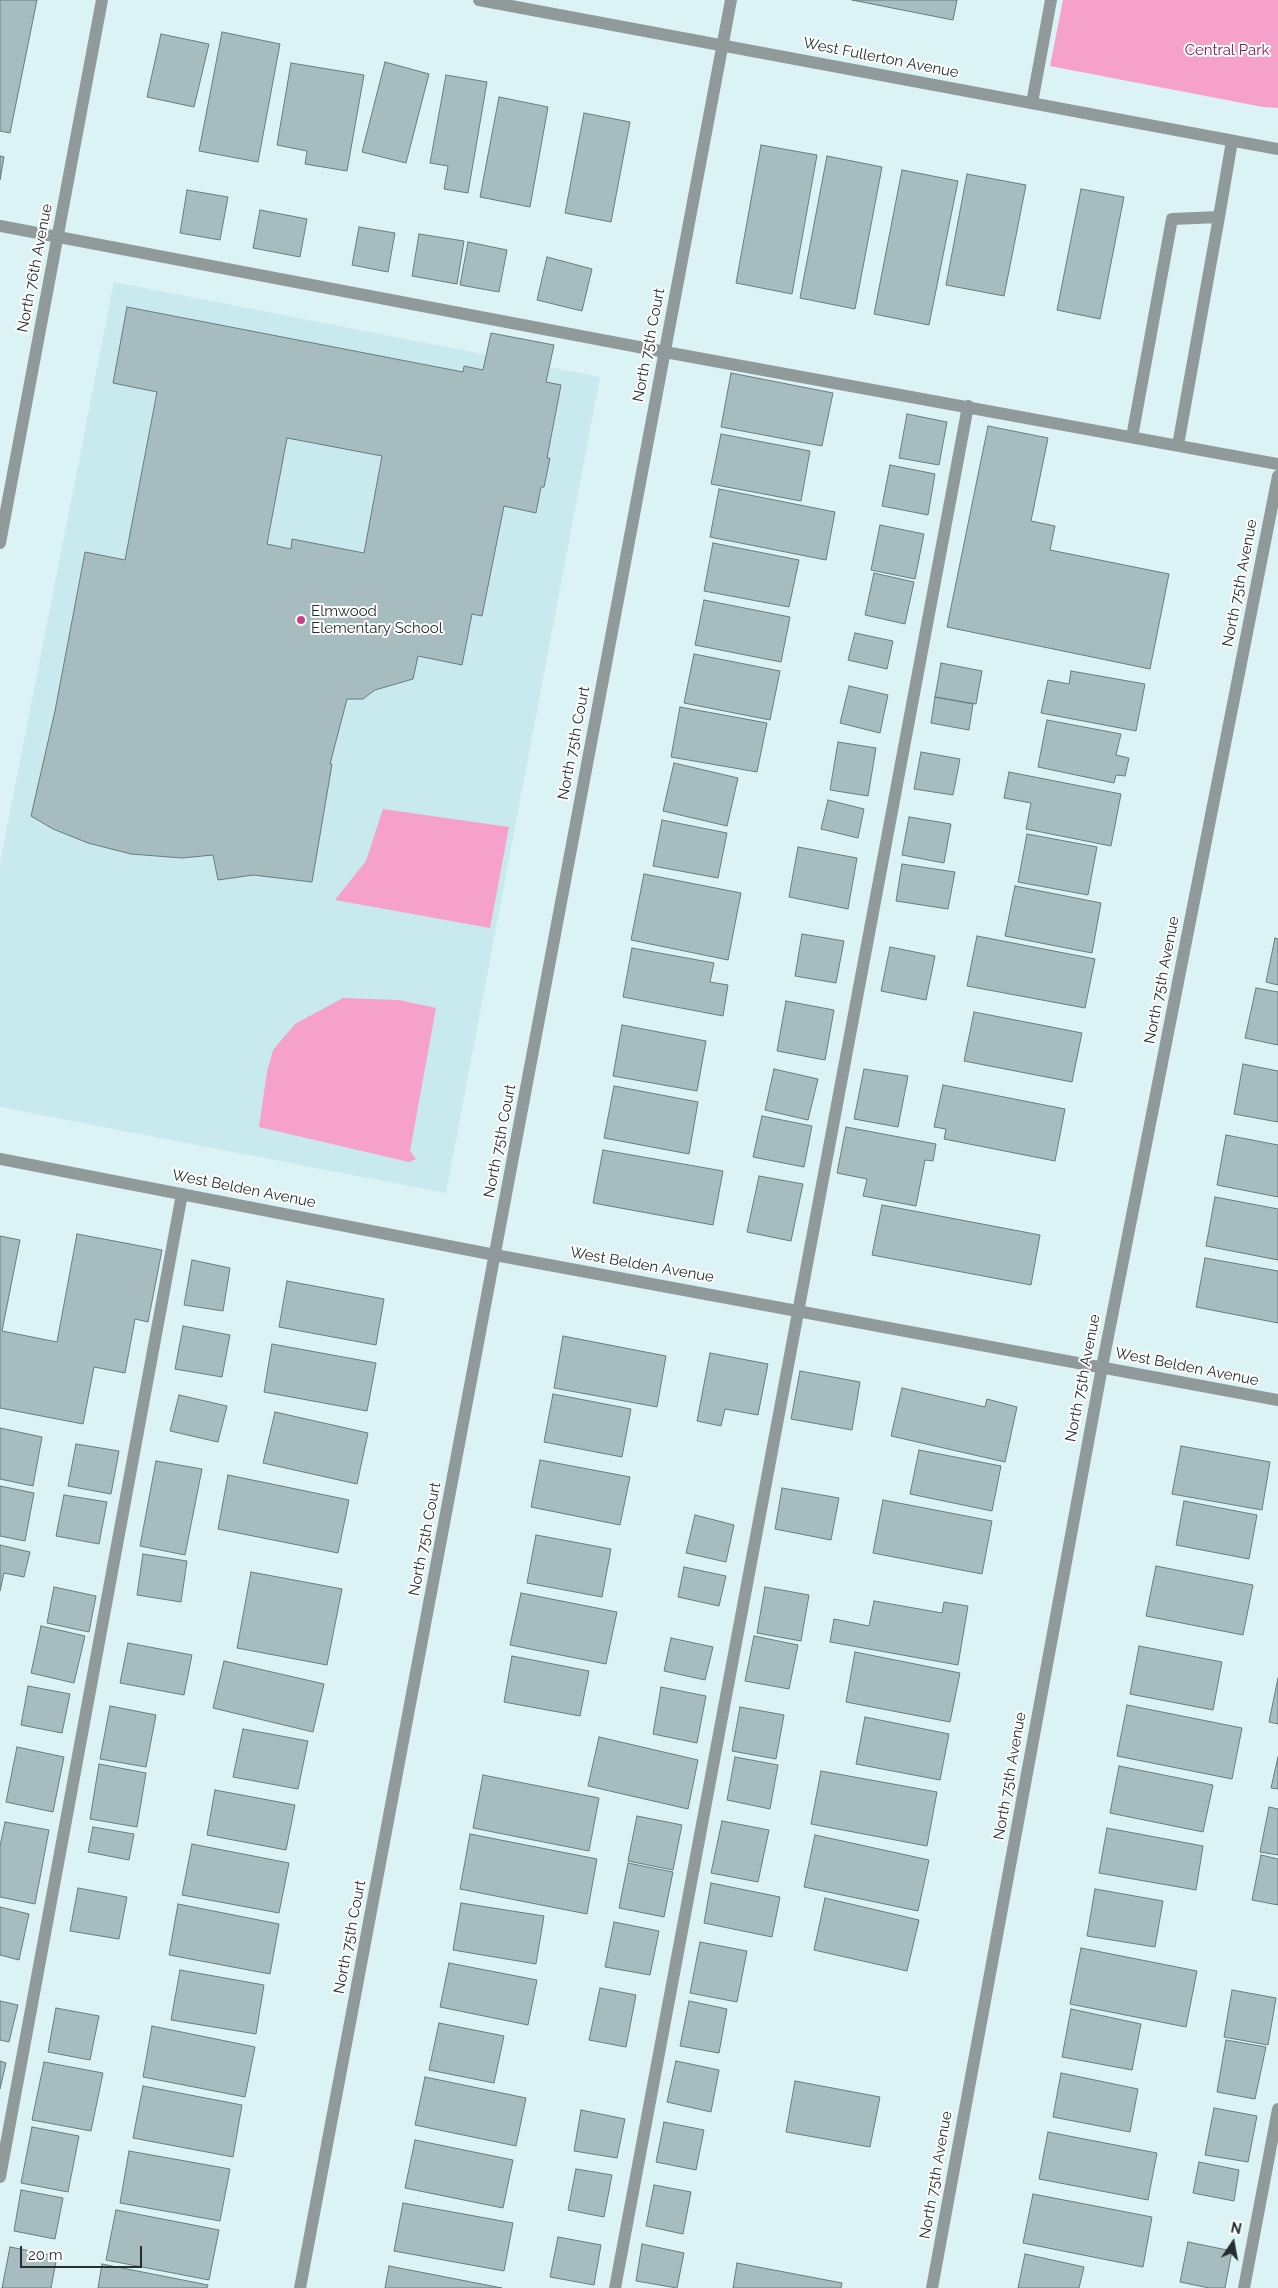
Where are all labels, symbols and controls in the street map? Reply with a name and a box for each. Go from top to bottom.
street label: West Fullerton Avenue [802,34,960,82]
park label: Central Park [1185,41,1269,59]
street label: North 76th Avenue [14,202,56,334]
street label: North 75th Court [629,287,669,403]
street label: North 75th Avenue [1219,518,1261,648]
place label: Elmwood Elementary School [311,602,443,637]
marker: Elmwood Elementary School [295,614,307,626]
street label: North 75th Court [554,685,594,801]
street label: North 75th Avenue [1141,915,1183,1045]
street label: North 75th Court [480,1083,520,1199]
street label: West Belden Avenue [171,1166,317,1212]
street label: West Belden Avenue [569,1243,715,1287]
street label: North 75th Avenue [1062,1313,1104,1443]
street label: West Belden Avenue [1114,1344,1260,1390]
street label: North 75th Court [405,1481,445,1597]
street label: North 75th Avenue [990,1711,1030,1841]
street label: North 75th Court [330,1879,370,1995]
street label: North 75th Avenue [916,2110,956,2240]
north arrow [1208,2218,1258,2268]
text: N [1229,2219,1243,2237]
scale bar [22,2236,145,2268]
text: 20 m [28,2246,63,2264]

